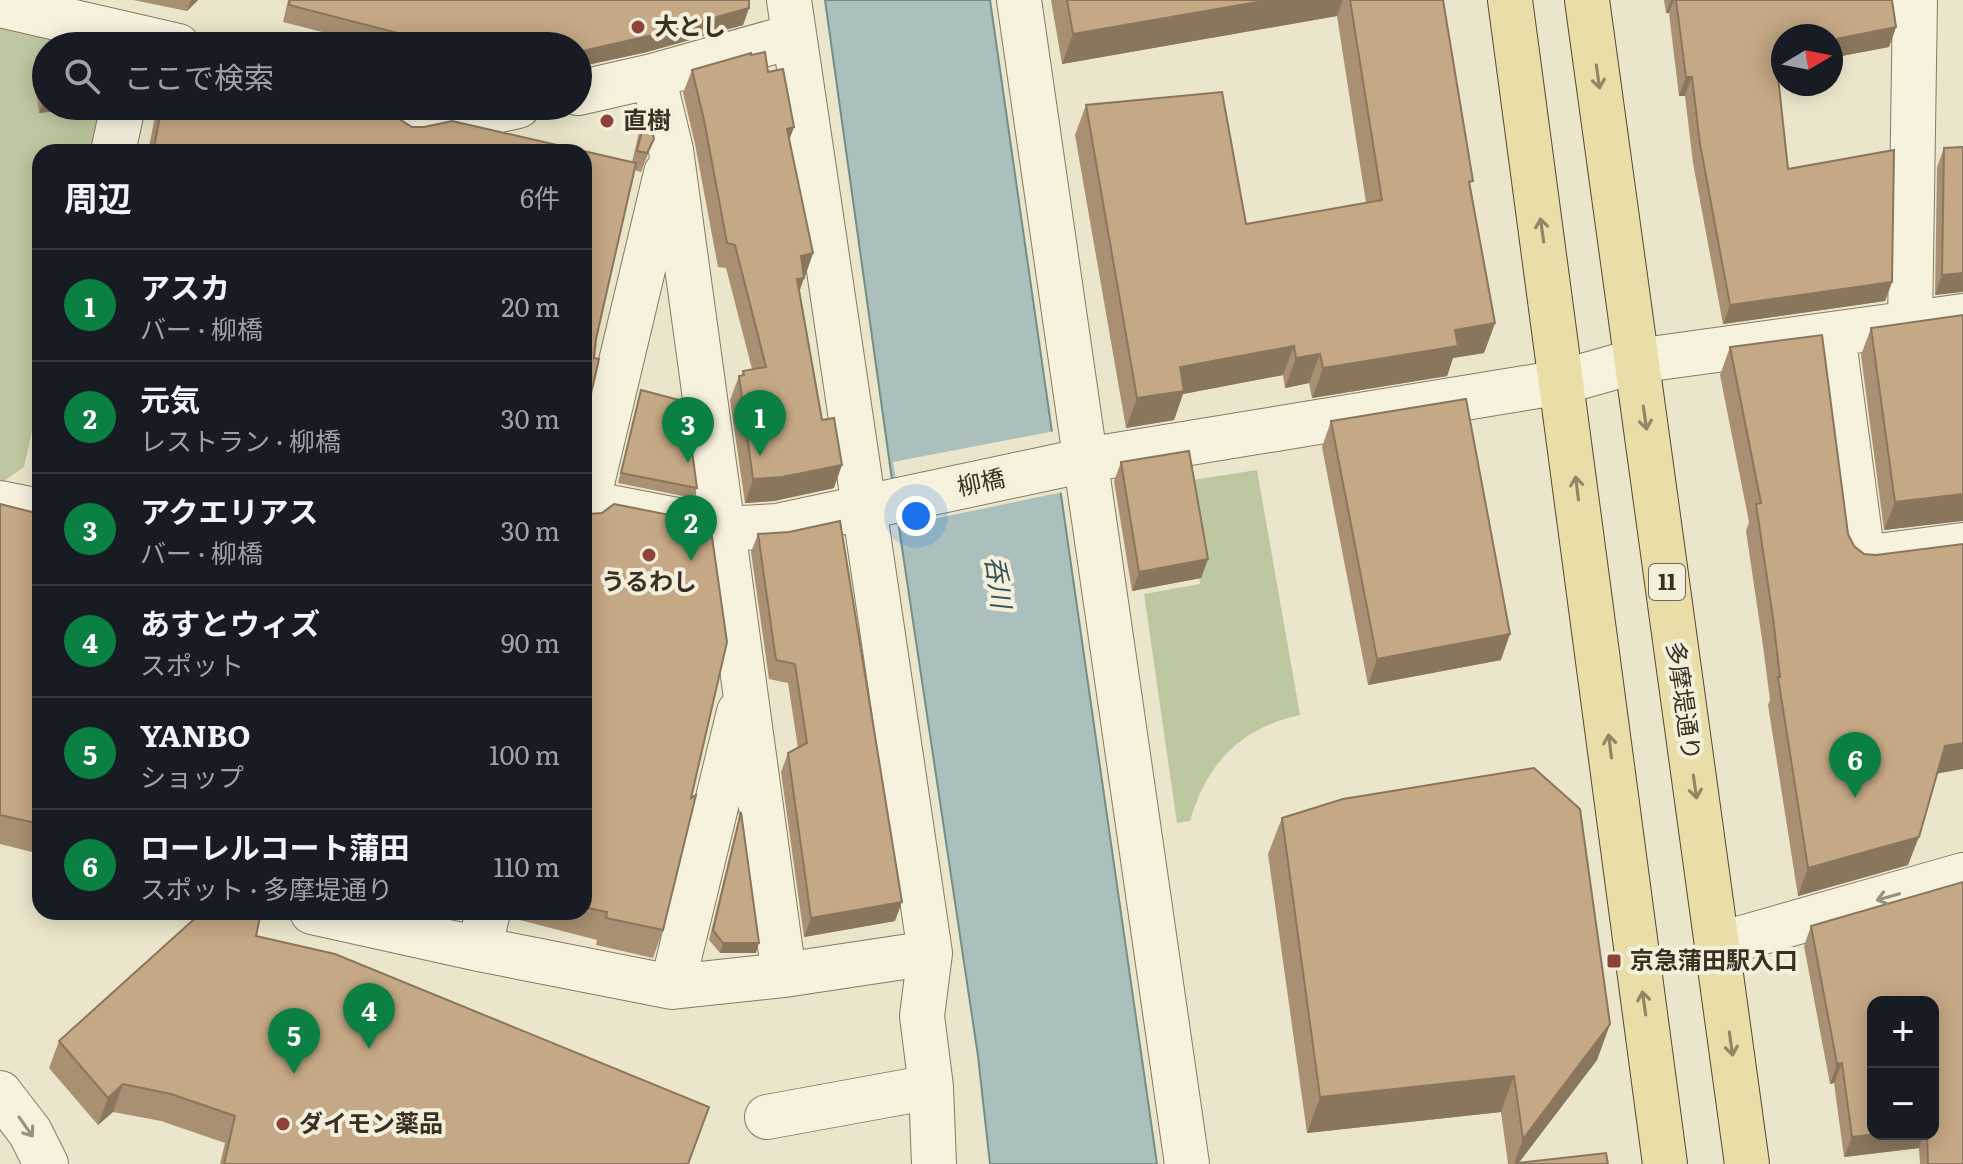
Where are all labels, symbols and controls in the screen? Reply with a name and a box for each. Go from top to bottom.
place label: 大とし [654,7,726,42]
marker: 大とし [629,18,647,36]
north arrow [1771,24,1843,96]
search box [32,32,592,120]
icon: search [60,54,104,98]
text: ここで検索 [124,54,274,98]
one-way arrow [1591,64,1606,89]
place label: 直樹 [623,101,671,136]
marker: 直樹 [598,112,616,130]
text: 周辺 [64,171,132,221]
text: 6件 [520,177,560,216]
one-way arrow [1534,218,1549,243]
text: アスカ [140,264,230,308]
text: 1 [85,286,95,325]
text: 20 m [501,286,560,325]
text: バー · 柳橋 [140,308,263,347]
text: 元気 [140,376,200,420]
pin: 1 [734,390,786,456]
pin: 3 [662,397,714,463]
text: 2 [83,398,97,437]
text: 30 m [500,398,560,437]
one-way arrow [1638,405,1653,430]
text: レストラン · 柳橋 [140,420,341,459]
street label: 柳橋 [953,458,1008,503]
one-way arrow [1569,476,1584,501]
text: アクエリアス [140,488,319,532]
pin: 2 [665,495,717,561]
your location [896,496,936,536]
text: 3 [83,510,97,549]
text: 30 m [500,510,560,549]
text: バー · 柳橋 [140,532,263,571]
marker: うるわし [640,546,658,564]
water label: 呑川 [978,553,1024,613]
place label: うるわし [601,562,697,597]
road number: 11 [1649,564,1685,600]
text: あすとウィズ [140,600,320,644]
text: 4 [82,622,98,661]
text: 90 m [501,622,560,661]
street label: 多摩堤通り [1660,639,1711,763]
text: スポット [140,644,244,683]
text: YANBO [140,712,251,756]
pin: 6 [1829,732,1881,798]
one-way arrow [1602,733,1617,759]
text: 5 [83,734,97,773]
text: 100 m [489,734,560,773]
text: ショップ [140,756,244,795]
one-way arrow [1688,773,1703,799]
text: ローレルコート蒲田 [140,824,409,868]
text: 6 [82,846,98,885]
text: 110 m [493,846,560,885]
text: スポット · 多摩堤通り [140,868,393,907]
one-way arrow [1876,890,1901,905]
place label: 京急蒲田駅入口 [1630,941,1798,976]
marker: 京急蒲田駅入口 [1605,952,1623,970]
pin: 4 [343,983,395,1049]
one-way arrow [1636,991,1651,1017]
map controls [1867,996,1939,1140]
button: + [1867,996,1939,1068]
pin: 5 [268,1008,320,1074]
one-way arrow [1723,1030,1738,1057]
button: − [1867,1068,1939,1140]
place label: ダイモン薬品 [299,1104,443,1139]
marker: ダイモン薬品 [274,1115,292,1133]
one-way arrow [17,1116,34,1138]

